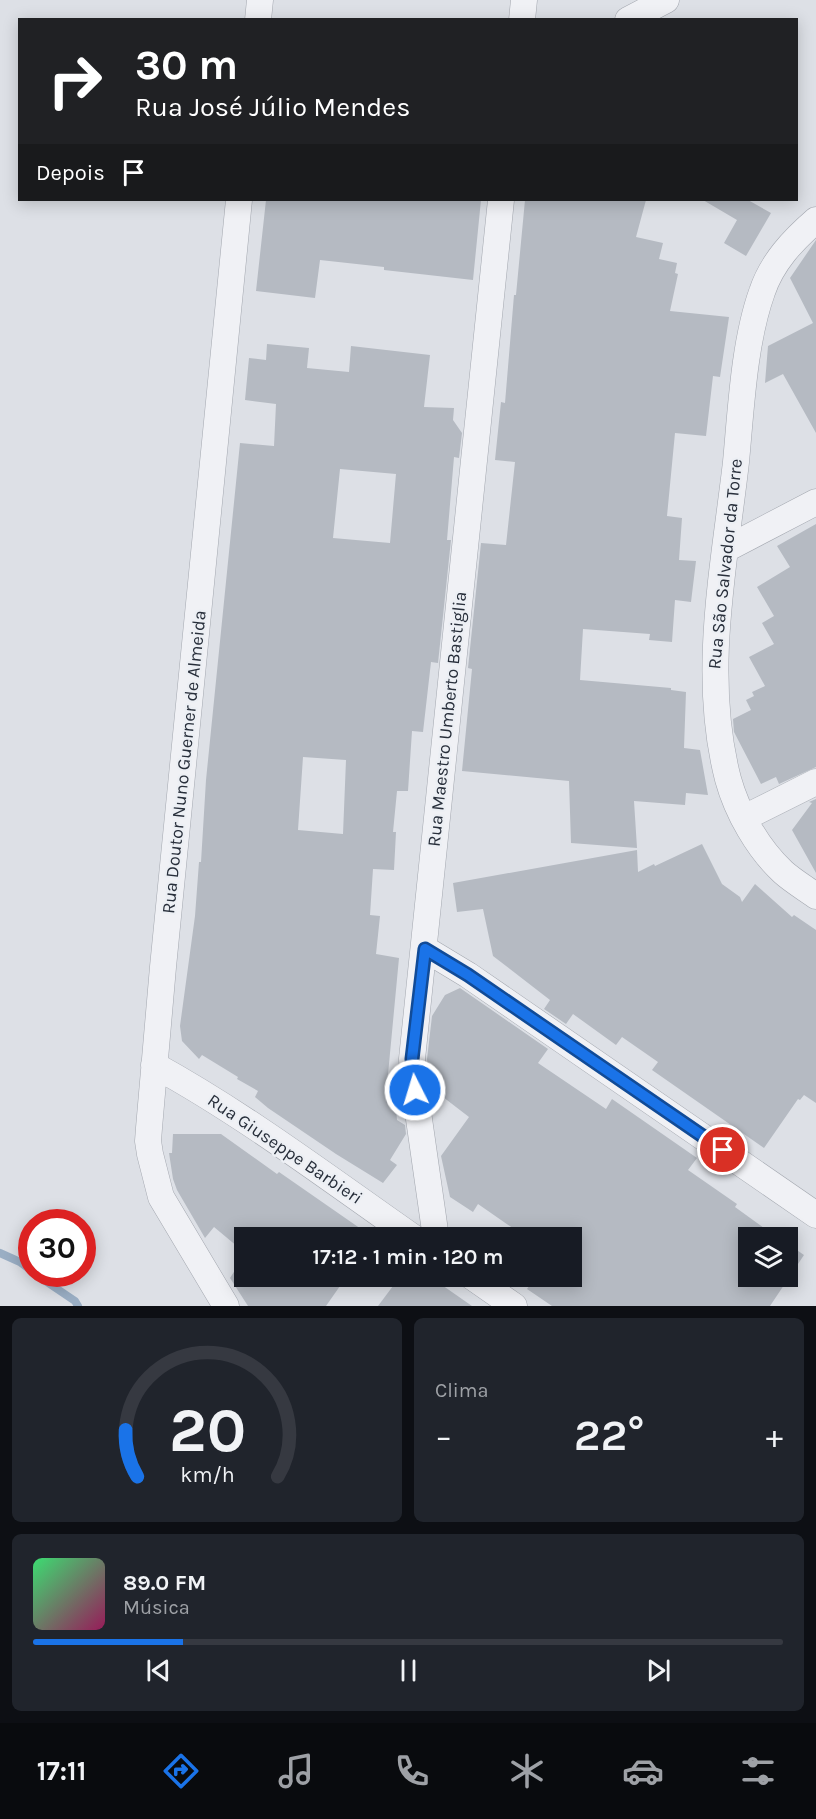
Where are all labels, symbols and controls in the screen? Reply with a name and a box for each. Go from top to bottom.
text: 30 m [135,40,238,90]
icon: right [36,42,114,120]
text: Rua José Júlio Mendes [135,91,410,123]
icon: arrive [117,156,150,189]
text: Depois [36,160,105,186]
street label: Rua São Salvador da Torre [703,458,747,670]
street label: Rua Maestro Umberto Bastiglia [423,590,471,848]
street label: Rua Doutor Nuno Guerner de Almeida [157,609,211,915]
position arrow [383,1058,447,1122]
street label: Rua Giuseppe Barbieri [203,1089,367,1209]
pin [697,1124,748,1175]
icon: arrive [706,1133,739,1166]
speed limit sign: 30 [18,1209,96,1287]
map controls [738,1227,798,1287]
button: layers [738,1227,798,1287]
text: 17:12 · 1 min · 120 m [312,1244,504,1270]
text: Clima [435,1379,489,1402]
text: 20 [168,1394,246,1467]
text: 22° [574,1409,644,1461]
text: − [435,1417,452,1455]
text: + [766,1417,783,1455]
text: km/h [180,1462,234,1487]
text: 89.0 FM [123,1570,206,1596]
text: Música [123,1596,190,1619]
icon: previous [142,1654,175,1687]
icon: pause [392,1654,425,1687]
icon: next [642,1654,675,1687]
icon: directions [160,1750,202,1792]
icon: music [275,1750,317,1792]
icon: phone [391,1750,433,1792]
icon: climate [506,1750,548,1792]
icon: car [622,1750,664,1792]
icon: filters [737,1750,779,1792]
text: 17:11 [37,1755,86,1787]

